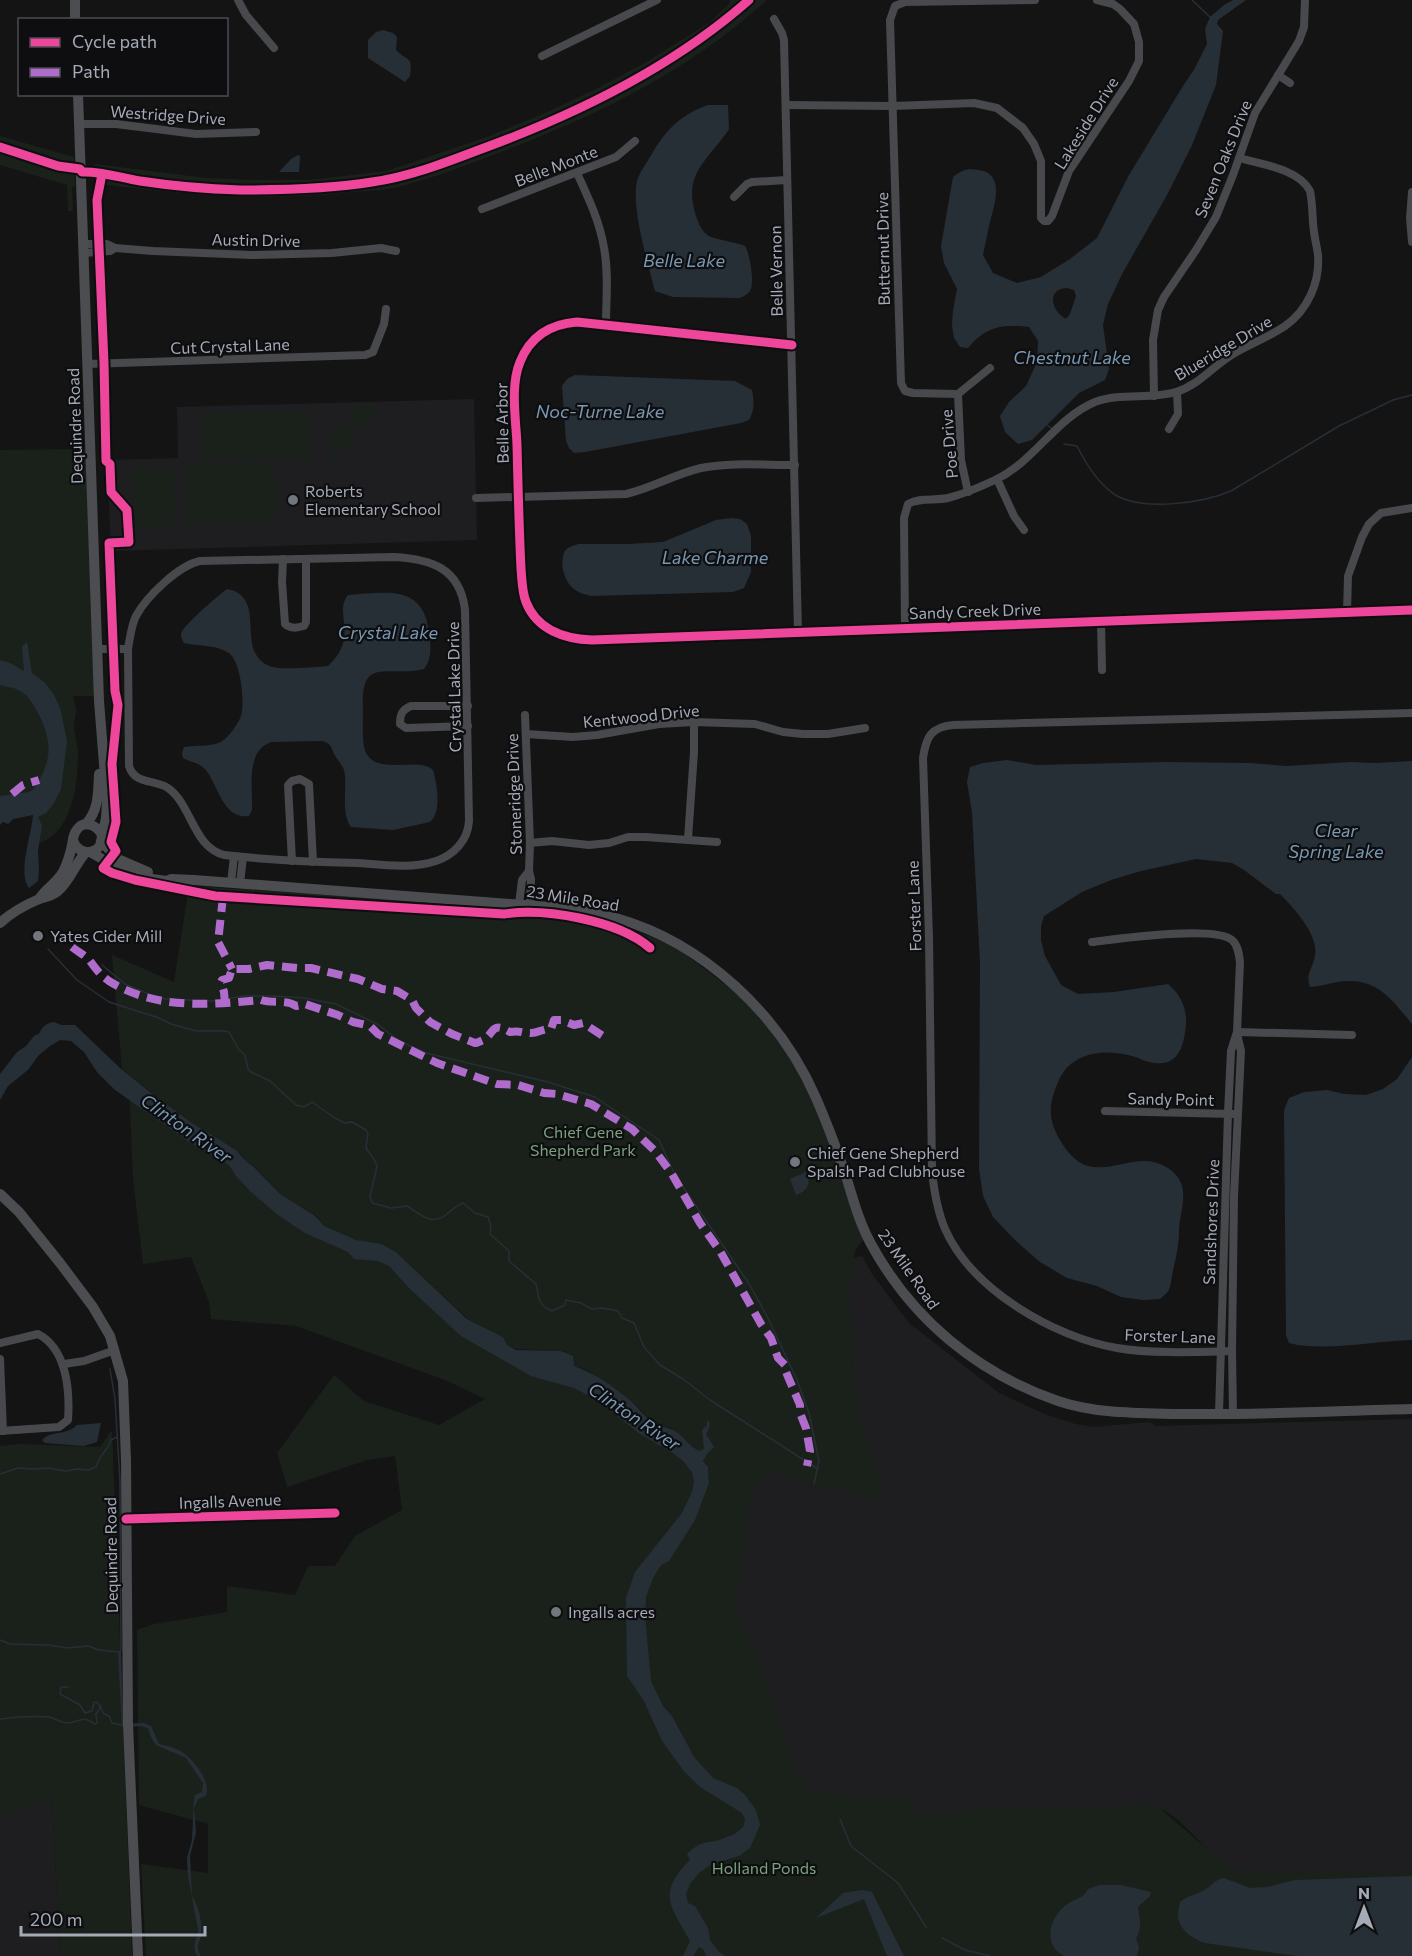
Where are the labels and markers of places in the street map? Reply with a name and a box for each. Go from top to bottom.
place label: Roberts Elementary School [305,481,441,518]
marker: Roberts Elementary School [286,493,300,507]
place label: Yates Cider Mill [50,926,162,945]
marker: Yates Cider Mill [31,929,45,943]
place label: Chief Gene Shepherd Spalsh Pad Clubhouse [807,1143,965,1180]
marker: Chief Gene Shepherd Spalsh Pad Clubhouse [788,1155,802,1169]
place label: Ingalls acres [568,1602,655,1621]
marker: Ingalls acres [549,1605,563,1619]

